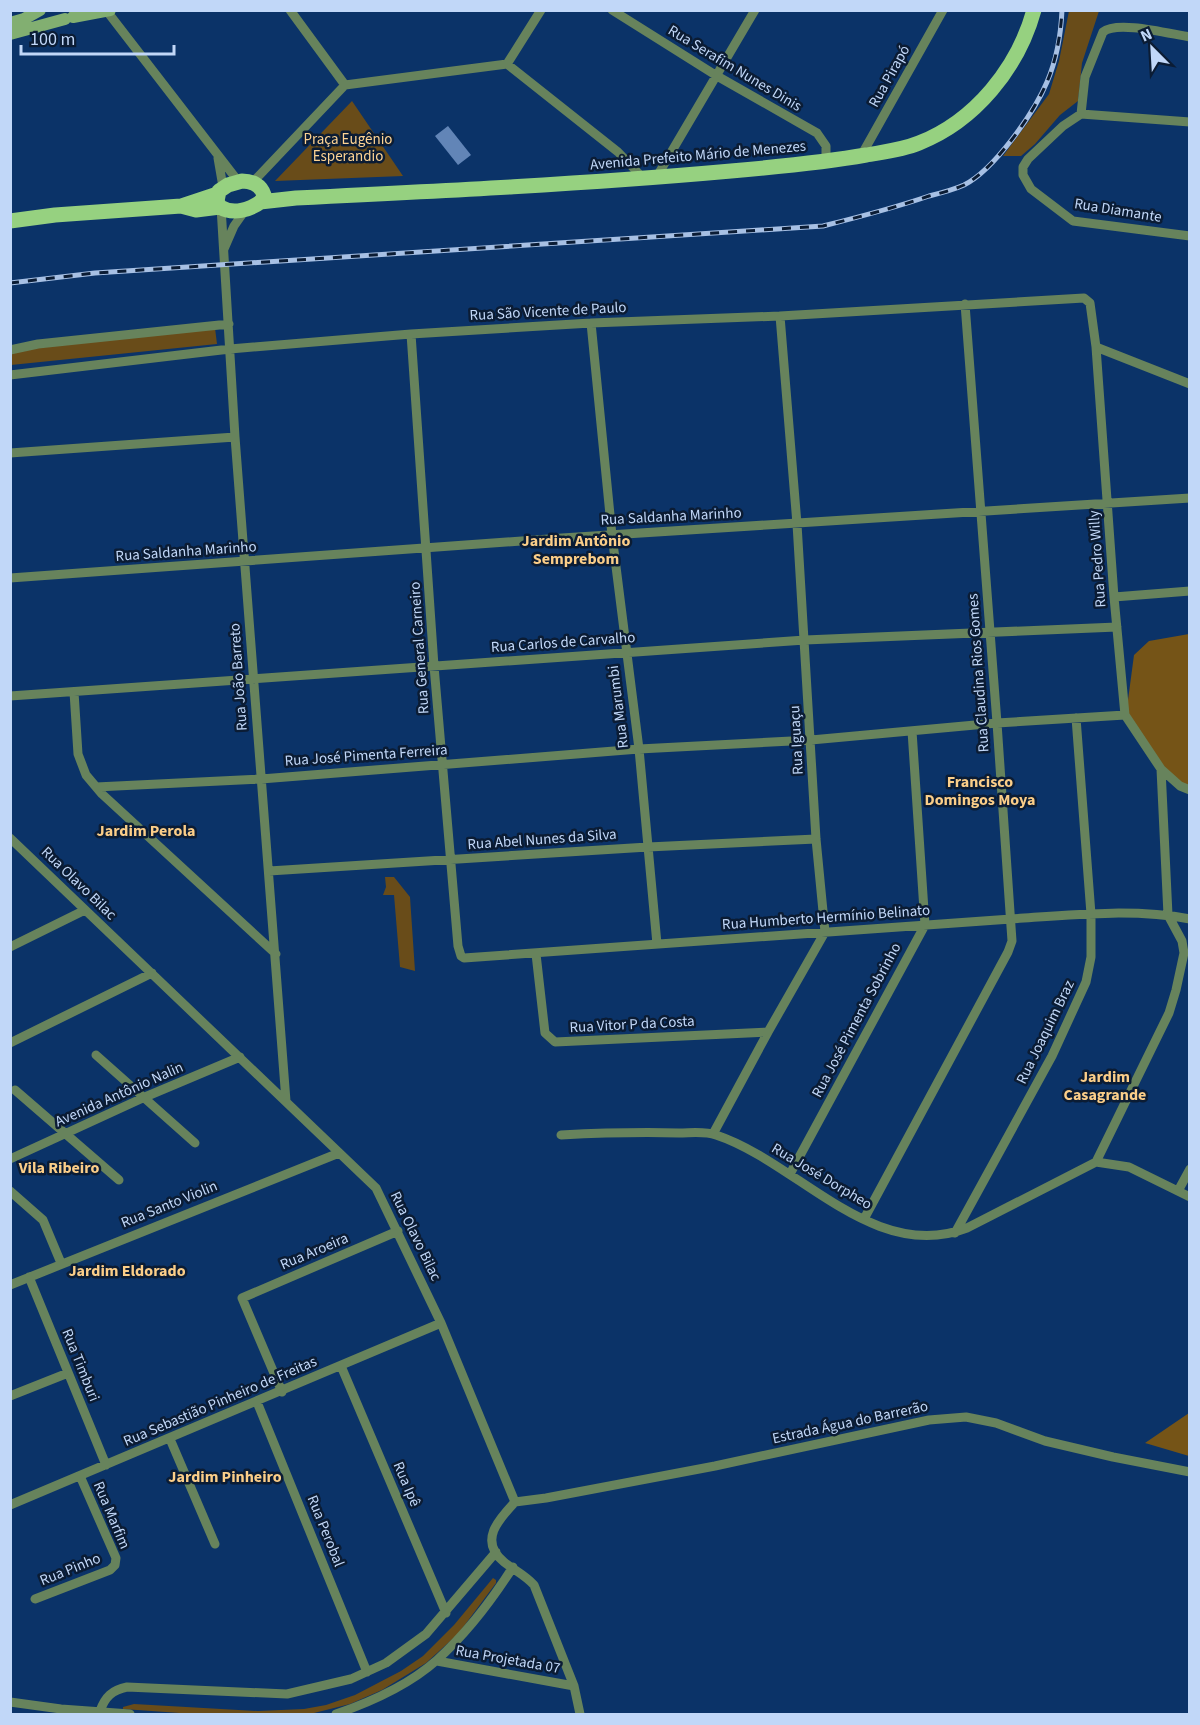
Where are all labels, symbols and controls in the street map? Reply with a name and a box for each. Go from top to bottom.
scale bar [21,18,174,56]
north arrow [1122,18,1182,78]
street label: Rua Serafim Nunes Dinis [664,20,806,117]
text: N [1137,23,1156,47]
text: 100 m [30,27,75,52]
street label: Rua Pirapó [864,41,915,111]
park label: Praça Eugênio Esperandio [303,129,393,167]
street label: Avenida Prefeito Mário de Menezes [589,136,807,175]
street label: Rua Diamante [1073,193,1163,228]
street label: Rua São Vicente de Paulo [469,297,627,326]
street label: Rua Saldanha Marinho [600,502,742,531]
street label: Rua Pedro Willy [1084,510,1111,608]
district label: Jardim Antônio Semprebom [522,530,631,570]
street label: Rua Saldanha Marinho [115,536,257,567]
street label: Rua General Carneiro [404,581,435,715]
street label: Rua Claudina Rios Gomes [962,593,995,753]
street label: Rua João Barreto [224,622,253,732]
street label: Rua Carlos de Carvalho [490,627,636,658]
street label: Rua Marumbi [603,664,634,750]
street label: Rua Iguaçu [784,705,809,775]
street label: Rua José Pimenta Ferreira [284,739,448,772]
district label: Francisco Domingos Moya [924,771,1036,811]
district label: Jardim Perola [97,820,195,842]
street label: Rua Abel Nunes da Silva [467,824,617,855]
street label: Rua Olavo Bilac [36,842,121,925]
street label: Rua Humberto Hermínio Belinato [721,900,931,935]
street label: Rua José Pimenta Sobrinho [807,939,906,1101]
street label: Rua Joaquim Braz [1011,977,1080,1088]
street label: Rua Vitor P da Costa [569,1011,695,1038]
street label: Avenida Antônio Nalin [52,1057,187,1132]
district label: Jardim Casagrande [1064,1066,1146,1106]
street label: Rua José Dorpheo [768,1138,876,1215]
district label: Vila Ribeiro [18,1157,99,1179]
street label: Rua Santo Violin [118,1176,221,1233]
street label: Rua Olavo Bilac [385,1188,446,1285]
street label: Rua Aroeira [277,1228,352,1275]
district label: Jardim Eldorado [68,1260,186,1282]
street label: Rua Timburi [56,1326,105,1405]
street label: Rua Sebastião Pinheiro de Freitas [120,1351,320,1452]
street label: Estrada Água do Barrerão [770,1396,930,1449]
street label: Rua Ipê [388,1458,425,1510]
district label: Jardim Pinheiro [168,1466,282,1488]
street label: Rua Marfim [88,1478,135,1552]
street label: Rua Perobal [302,1492,349,1570]
street label: Rua Pinho [37,1548,104,1591]
street label: Rua Projetada 07 [454,1640,562,1679]

